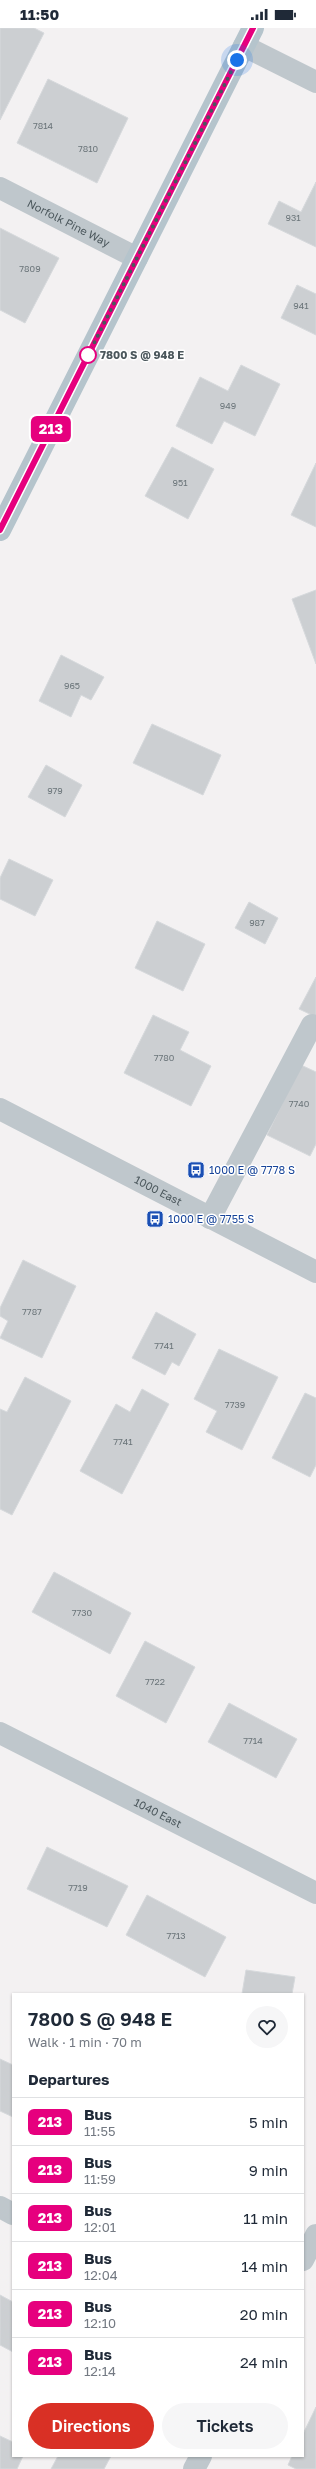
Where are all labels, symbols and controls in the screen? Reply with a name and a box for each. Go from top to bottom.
text: 11:50 [20,5,59,23]
your location [227,50,247,70]
house number: 7814 [33,120,54,131]
house number: 7810 [78,143,99,154]
street label: Norfolk Pine Way [25,196,112,249]
house number: 931 [285,212,301,223]
house number: 7809 [19,263,41,274]
house number: 941 [293,300,309,311]
marker: 7800 S @ 948 E [79,346,97,364]
place label: 7800 S @ 948 E [100,348,184,361]
house number: 949 [220,400,236,411]
line badge: 213 [28,416,74,442]
text: 213 [39,420,63,437]
house number: 951 [172,477,188,488]
house number: 965 [64,680,80,691]
house number: 979 [47,785,63,796]
house number: 987 [249,917,265,928]
house number: 7780 [154,1052,175,1063]
house number: 7740 [289,1098,310,1109]
bus stop icon: 1000 E @ 7778 S [186,1160,206,1180]
place label: 1000 E @ 7778 S [209,1163,295,1176]
street label: 1000 East [132,1173,184,1208]
bus stop icon: 1000 E @ 7755 S [145,1209,165,1229]
place label: 1000 E @ 7755 S [168,1212,254,1225]
house number: 7787 [22,1306,42,1317]
house number: 7741 [154,1340,174,1351]
house number: 7739 [225,1399,245,1410]
house number: 7741 [113,1436,133,1447]
house number: 7730 [72,1607,93,1618]
house number: 7722 [145,1676,165,1687]
house number: 7714 [243,1735,263,1746]
street label: 1040 East [132,1795,184,1830]
house number: 7719 [68,1882,88,1893]
house number: 7713 [166,1930,186,1941]
button: heart [246,2006,288,2048]
text: 7800 S @ 948 E [28,2007,172,2030]
text: Walk · 1 min · 70 m [28,2034,142,2050]
text: Departures [28,2070,109,2088]
text: Bus [84,2105,112,2123]
text: 213 [38,2113,62,2130]
text: 5 min [249,2113,288,2131]
text: 11:55 [84,2123,116,2139]
text: Bus [84,2153,112,2171]
text: 213 [38,2161,62,2178]
text: 9 min [249,2161,288,2179]
text: 11:59 [84,2171,116,2187]
text: Bus [84,2201,112,2219]
text: 213 [38,2209,62,2226]
text: 11 min [243,2209,288,2227]
text: 12:01 [84,2219,116,2235]
text: Bus [84,2249,112,2267]
text: 213 [38,2257,62,2274]
text: 14 min [241,2257,288,2275]
text: 12:04 [84,2267,118,2283]
text: Bus [84,2297,112,2315]
text: 213 [38,2305,62,2322]
text: 20 min [240,2305,288,2323]
text: 12:10 [84,2315,116,2331]
text: Bus [84,2345,112,2363]
text: 213 [38,2353,62,2370]
text: 24 min [240,2353,288,2371]
text: 12:14 [84,2363,116,2379]
button: Directions [28,2403,154,2449]
button: Tickets [162,2403,288,2449]

